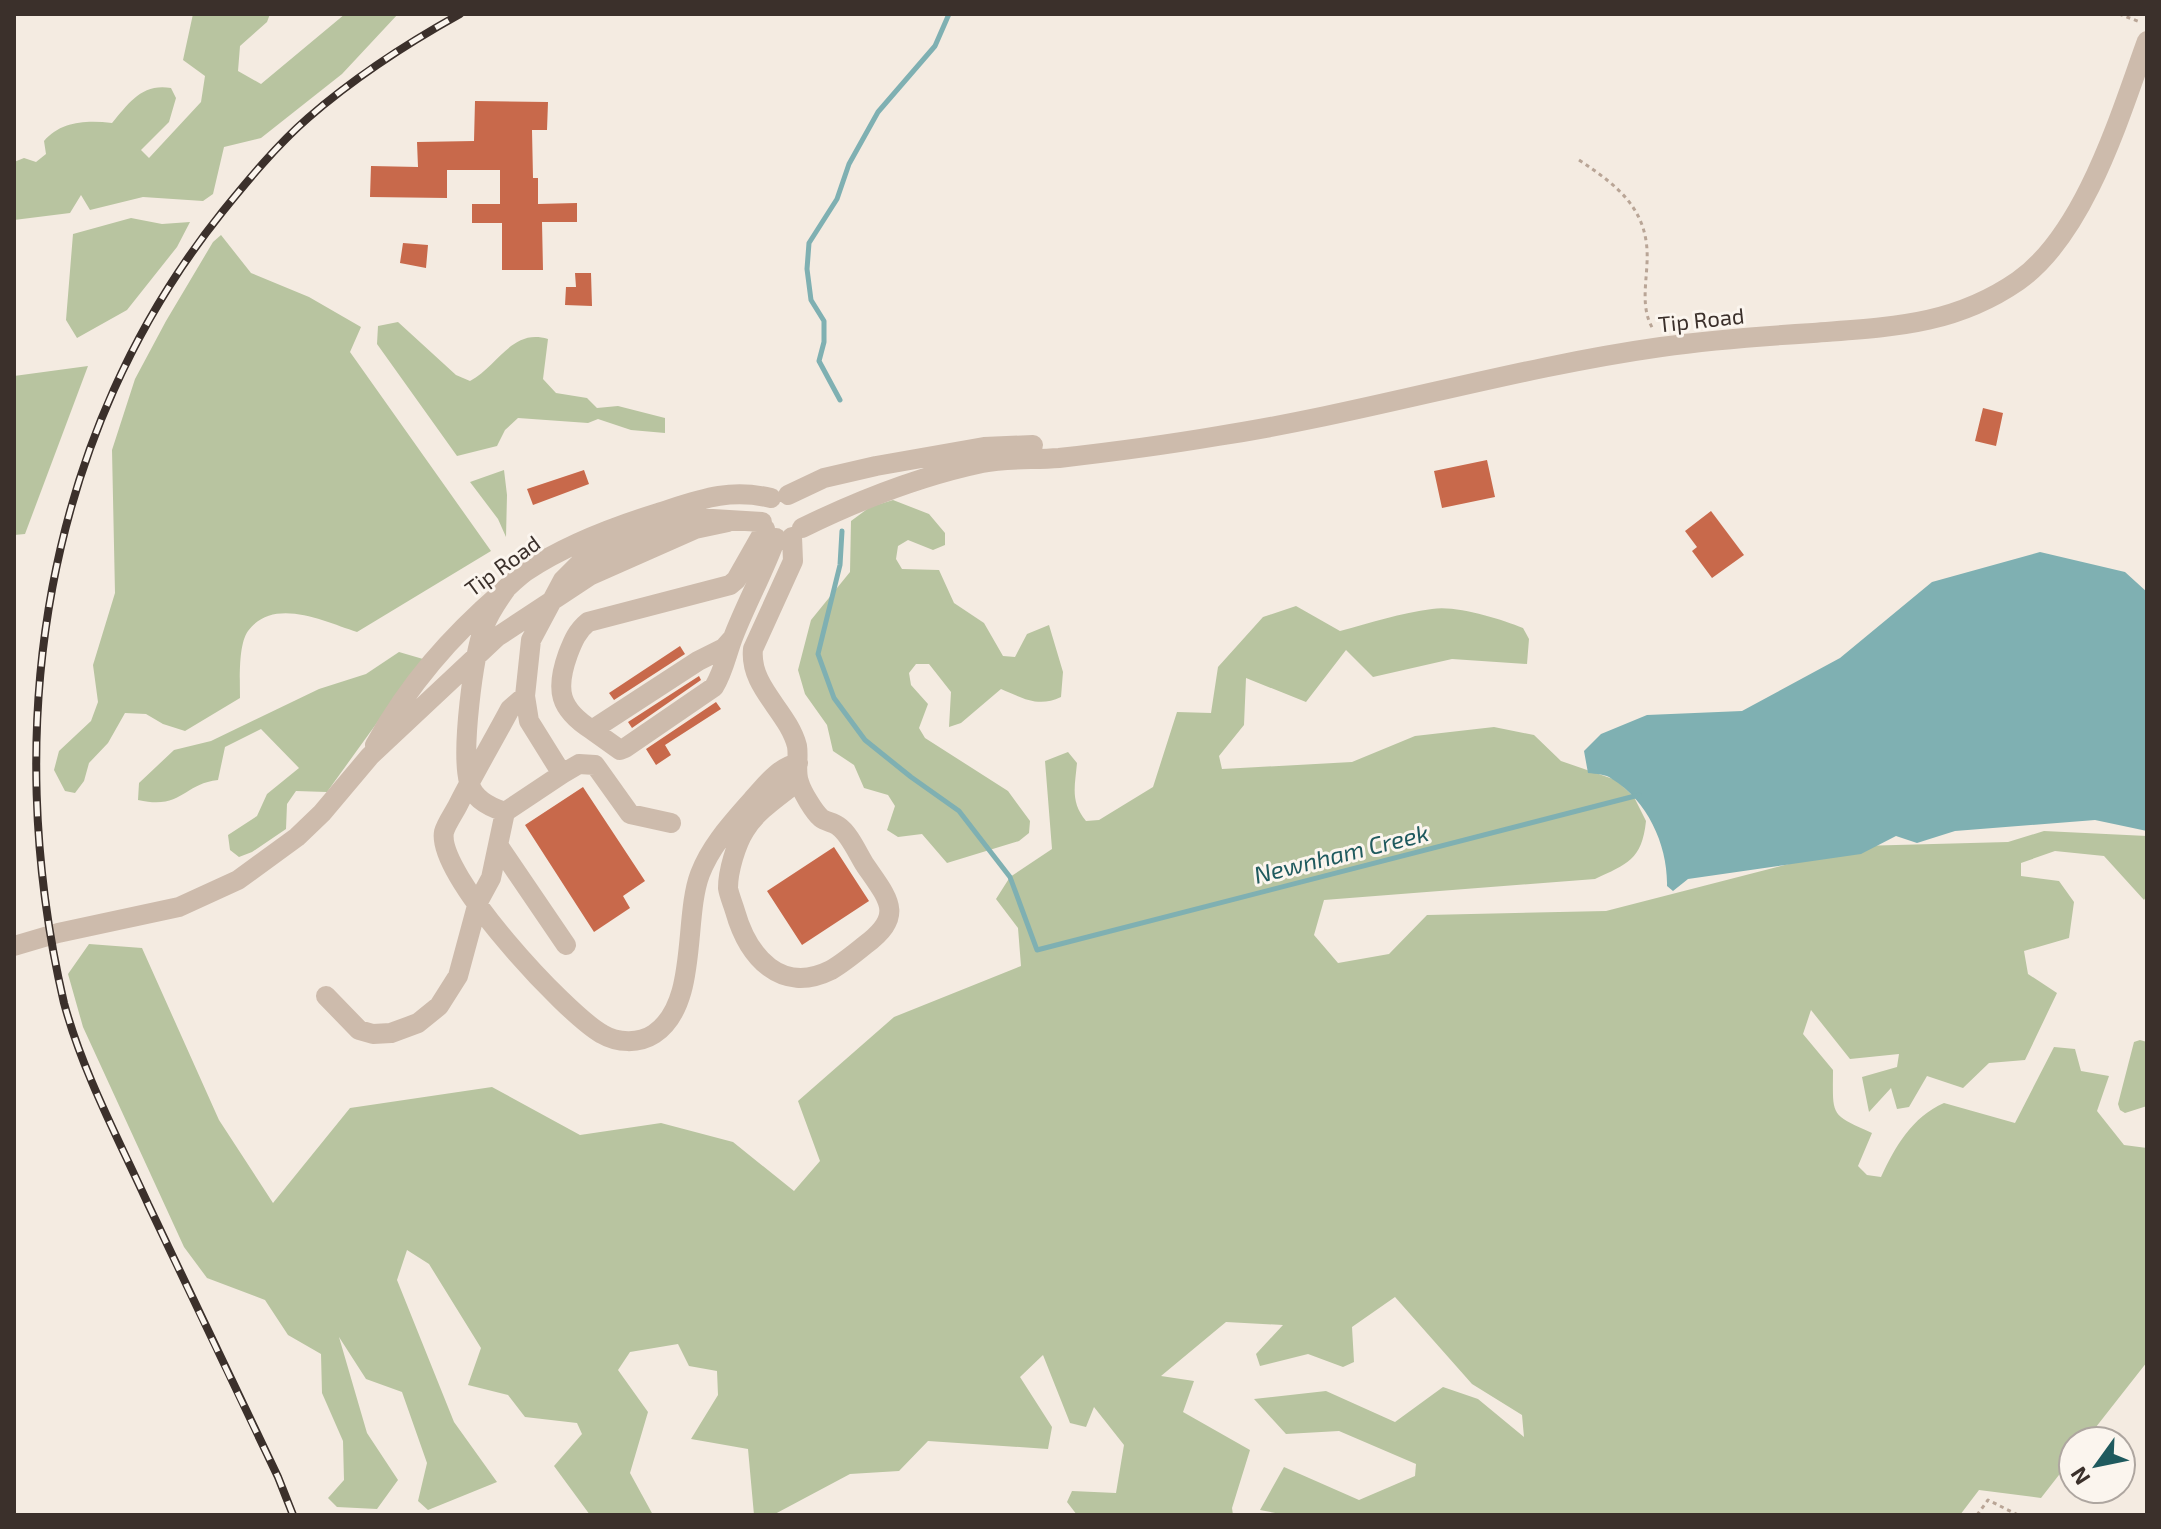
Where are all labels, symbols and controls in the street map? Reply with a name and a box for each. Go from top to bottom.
street label: Tip Road [1657,302,1745,336]
street label: Tip Road [459,529,545,601]
water label: Newnham Creek [1251,817,1431,889]
north arrow [2057,1425,2137,1505]
text: N [2064,1463,2095,1490]

